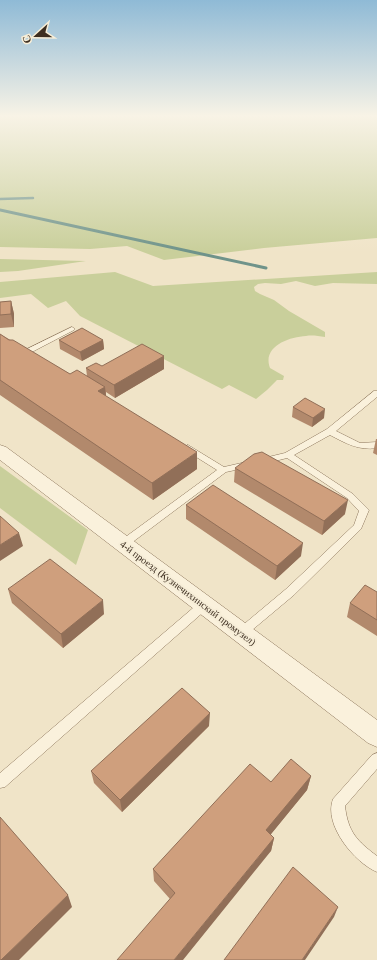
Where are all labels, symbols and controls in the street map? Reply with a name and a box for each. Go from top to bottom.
north arrow [16,16,56,56]
text: С [20,34,34,45]
street label: 4-й проезд (Кузнечихинский промузел) [117,538,258,648]

